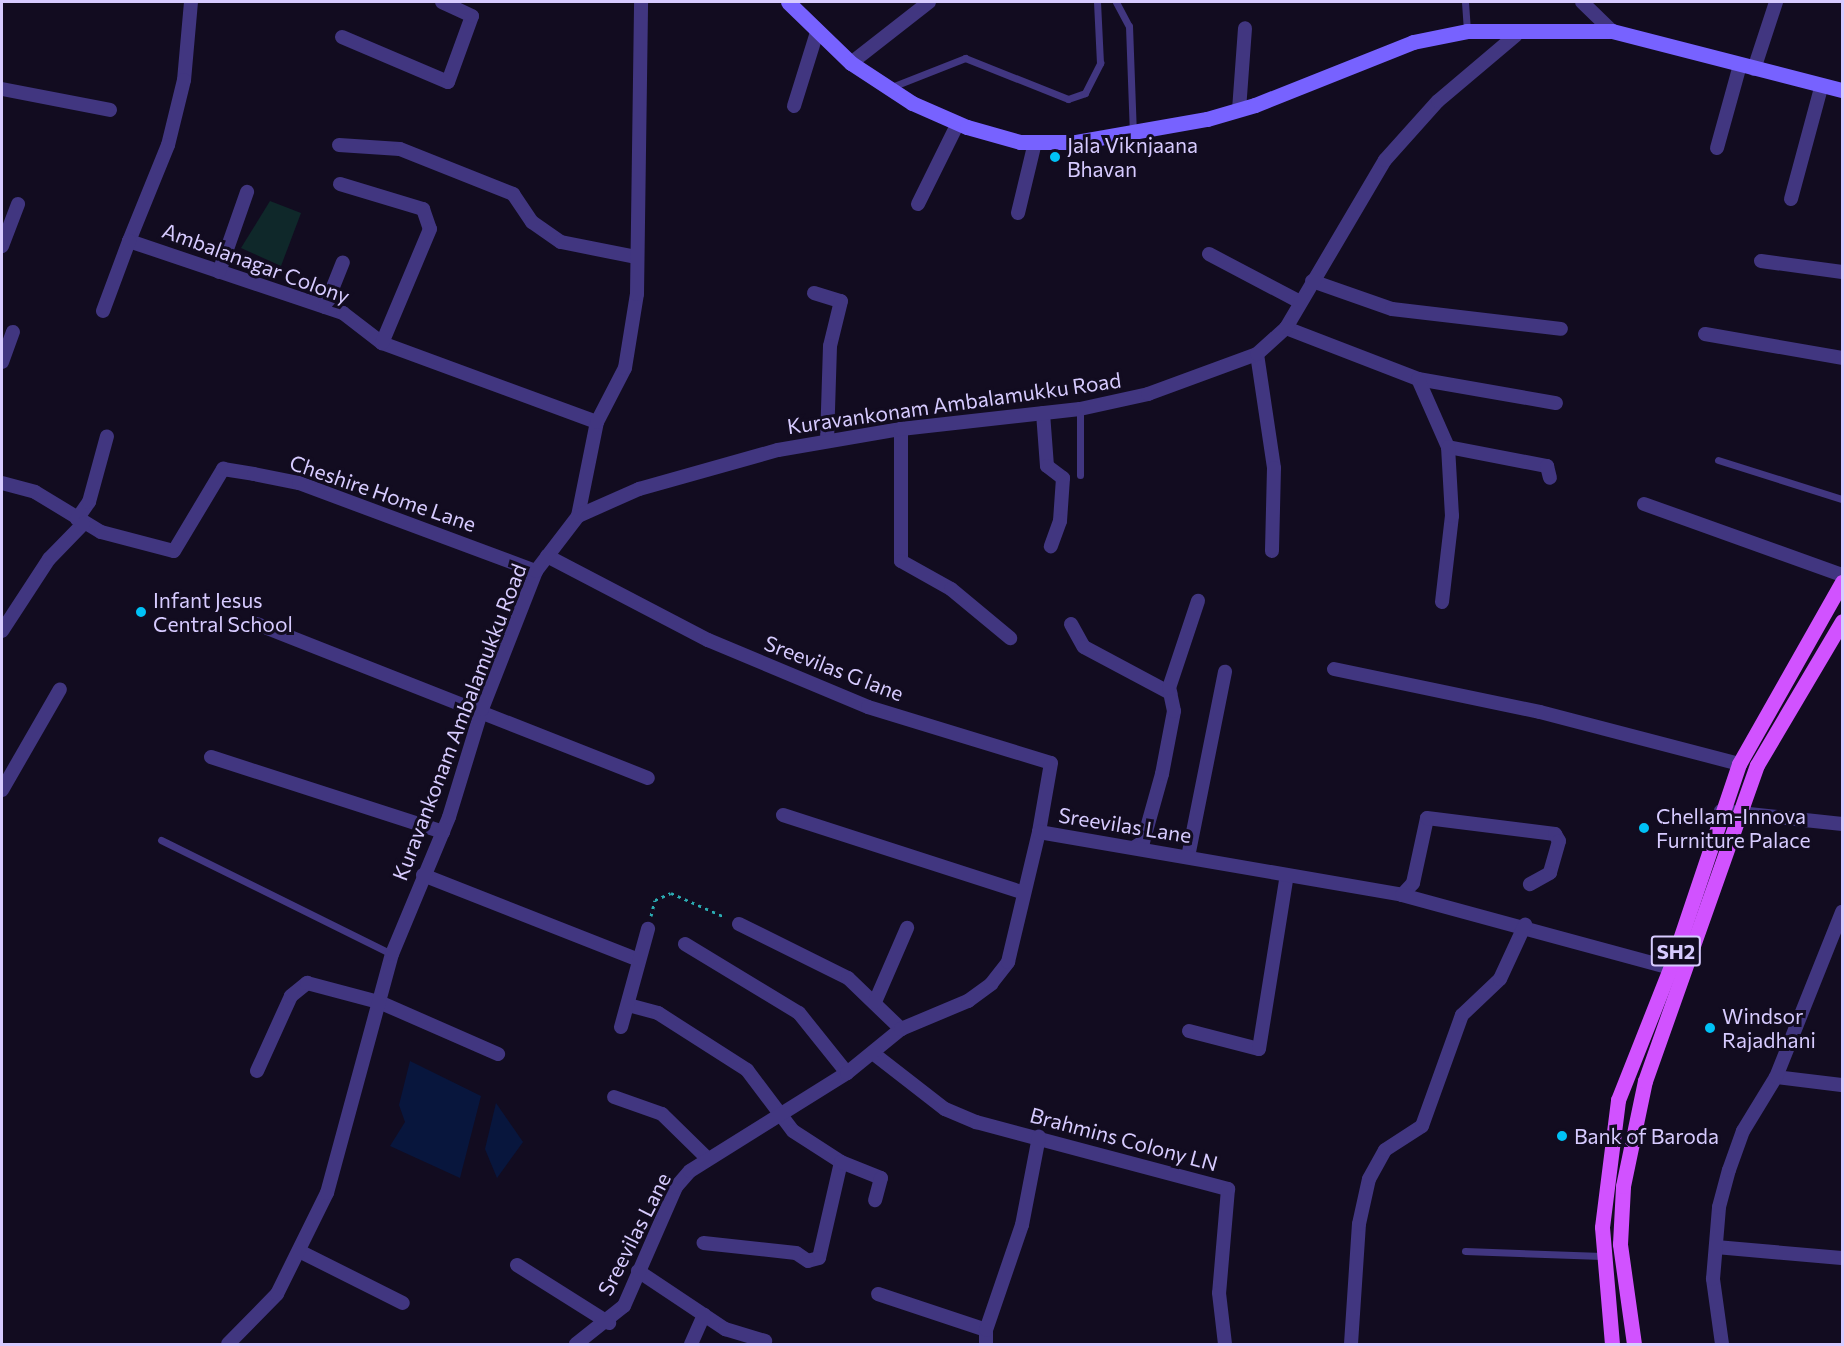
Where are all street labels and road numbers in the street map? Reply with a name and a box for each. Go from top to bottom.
street label: Ambalanagar Colony [159,217,353,309]
street label: Kuravankonam Ambalamukku Road [785,367,1123,439]
street label: Cheshire Home Lane [287,449,479,537]
street label: Kuravankonam Ambalamukku Road [387,560,531,884]
street label: Sreevilas G lane [761,630,907,706]
street label: Sreevilas Lane [1057,802,1193,848]
road number: SH2 [1650,934,1702,968]
street label: Brahmins Colony LN [1027,1102,1221,1176]
street label: Sreevilas Lane [592,1168,676,1300]

